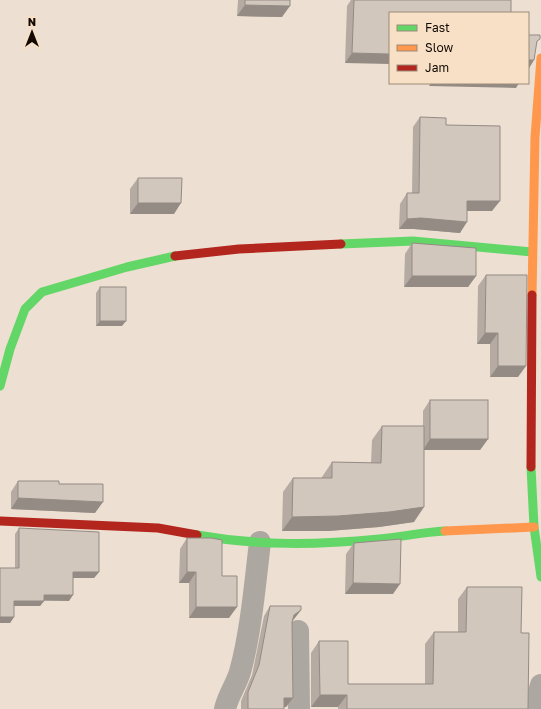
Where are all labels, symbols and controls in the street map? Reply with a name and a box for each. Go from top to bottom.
north arrow [12,12,52,52]
legend [389,12,529,84]
text: N [28,15,36,28]
text: Fast [425,20,450,35]
text: Slow [425,40,453,55]
text: Jam [425,60,449,75]

